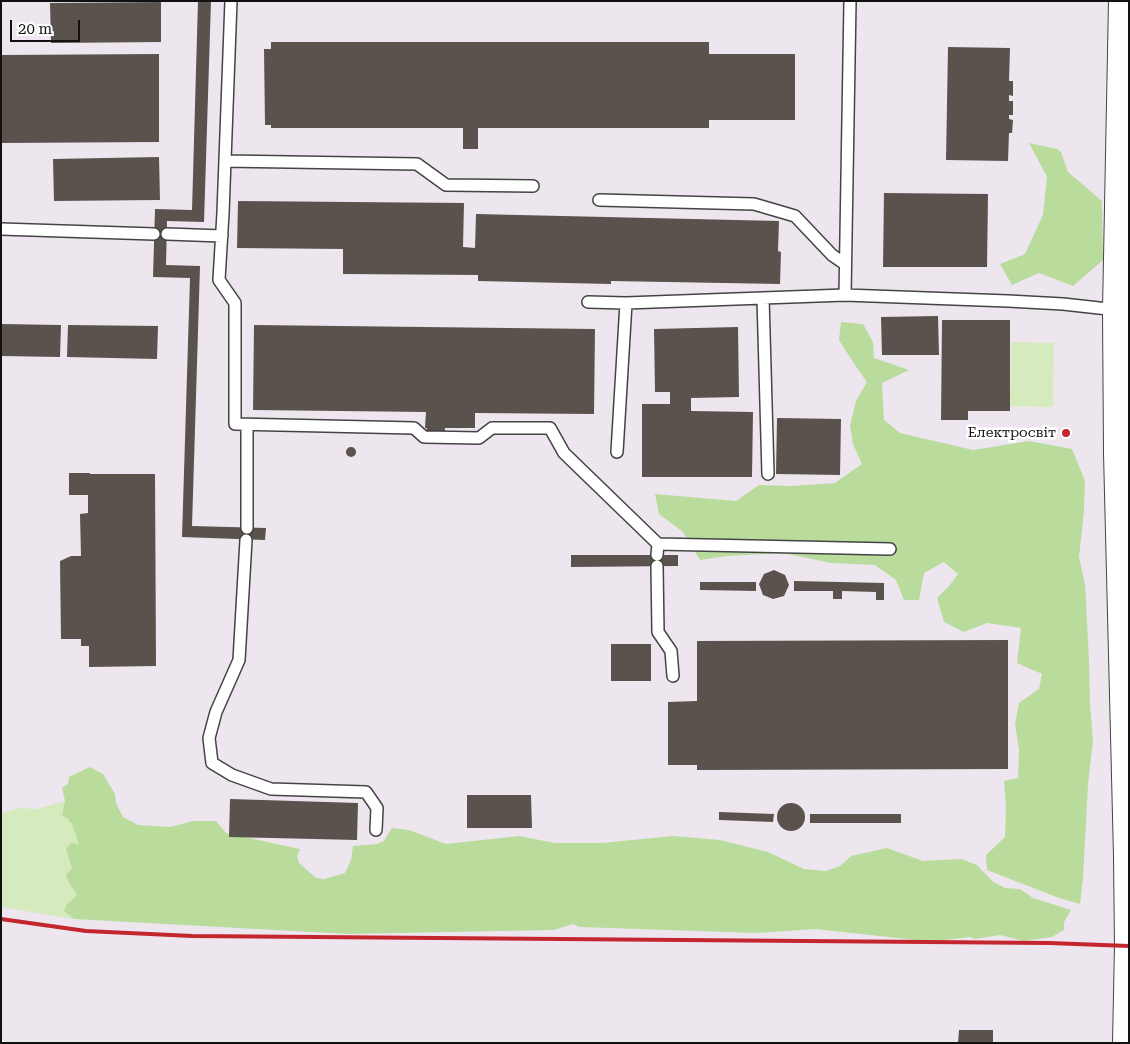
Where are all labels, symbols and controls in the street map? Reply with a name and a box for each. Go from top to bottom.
scale bar [12,10,82,42]
text: 20 m [18,20,52,38]
place label: Електросвіт [968,425,1056,441]
marker: Електросвіт [1060,427,1072,439]

